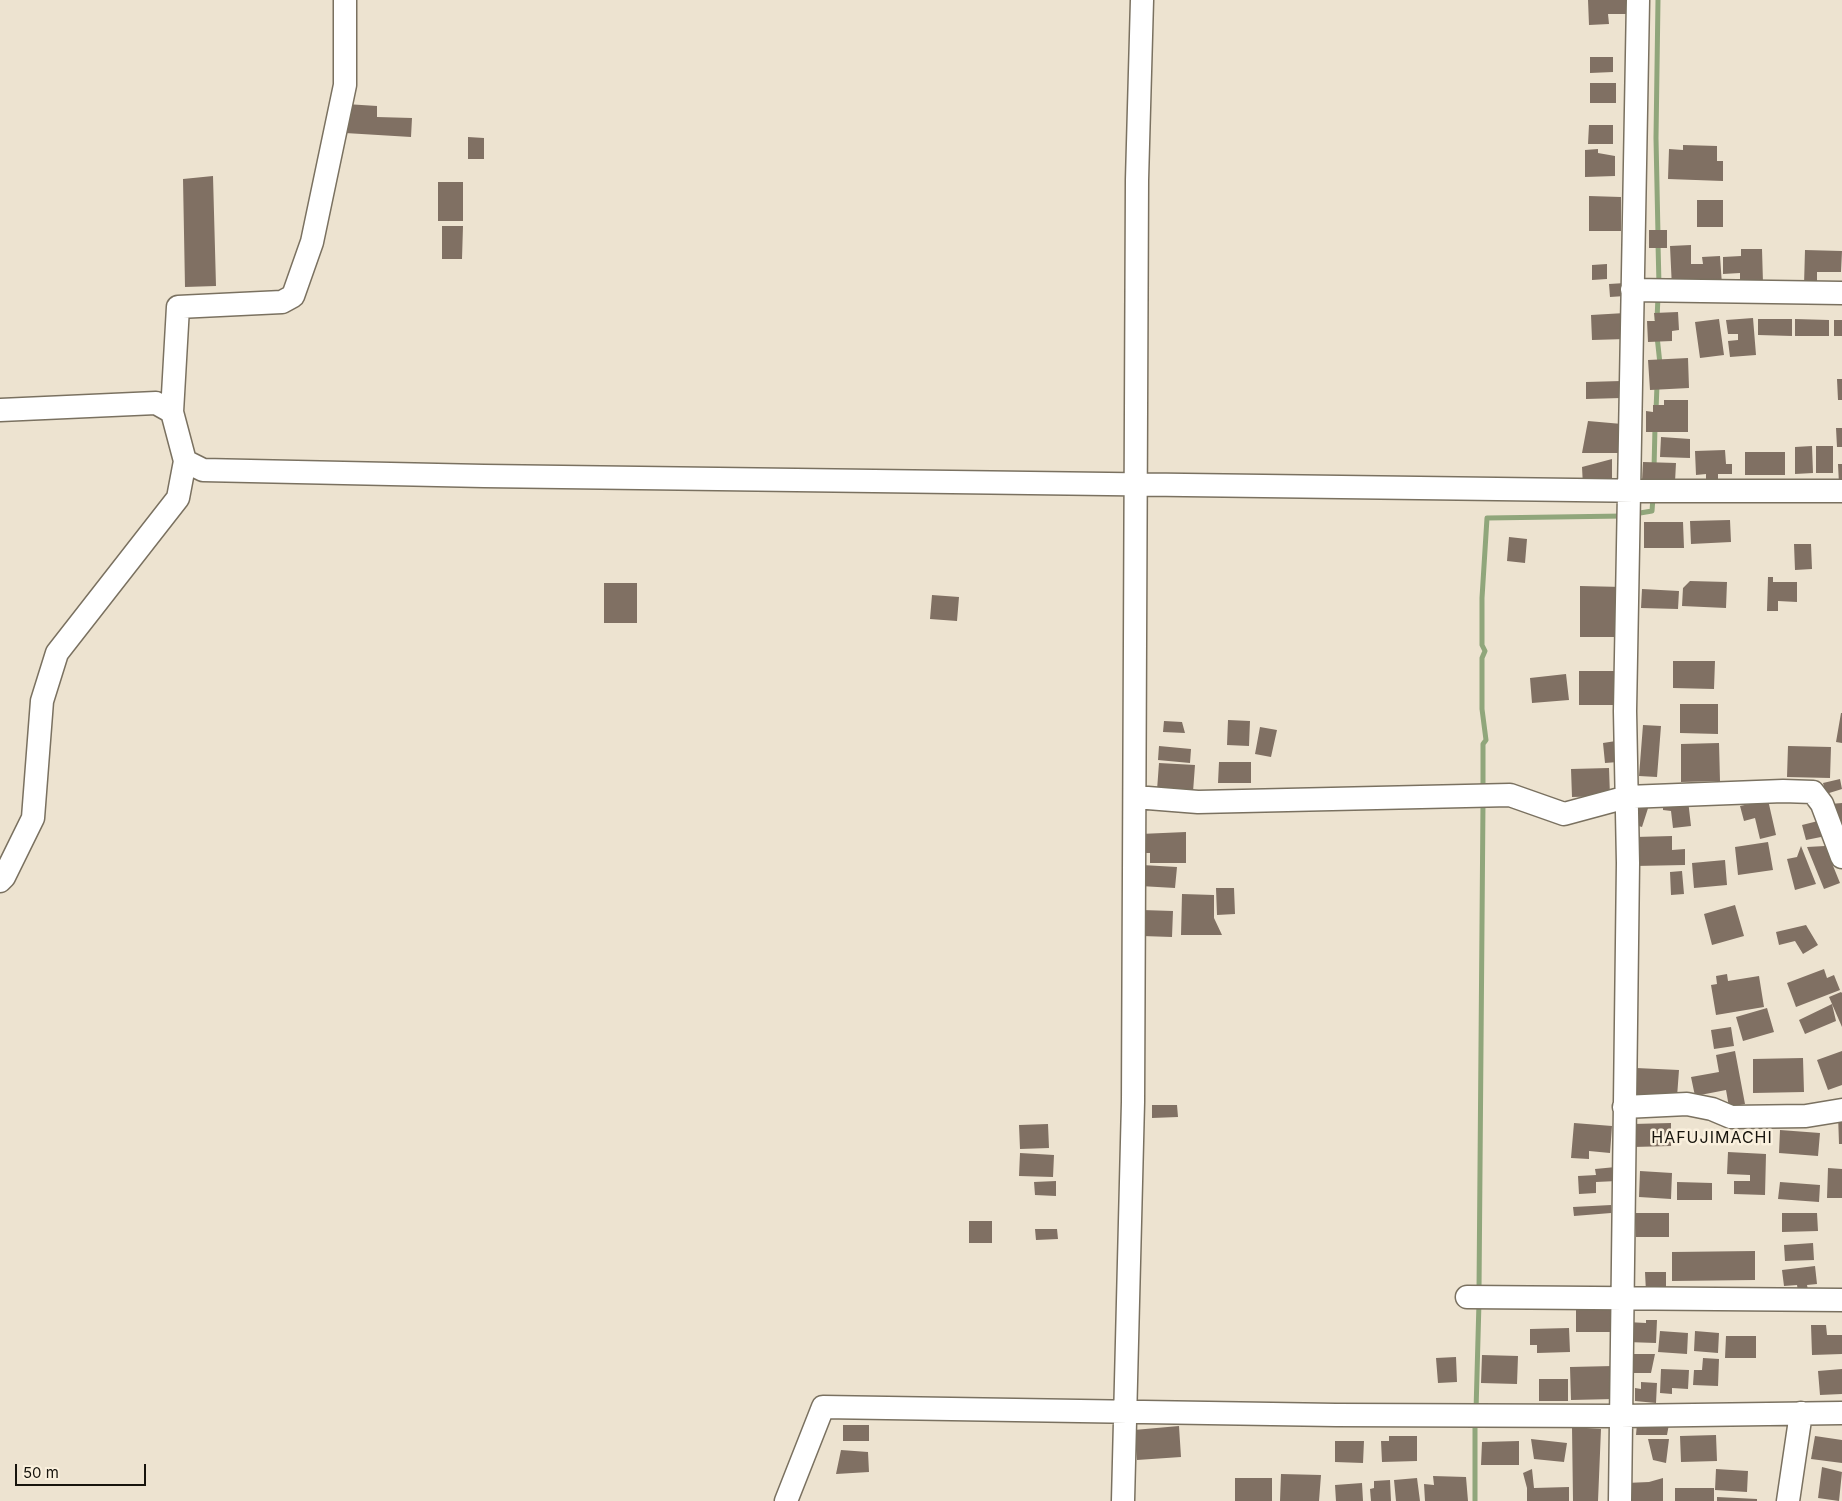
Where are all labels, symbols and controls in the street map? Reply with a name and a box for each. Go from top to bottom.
district label: HAFUJIMACHI [1650,1128,1774,1148]
scale bar [18,1454,149,1486]
text: 50 m [23,1463,59,1482]

